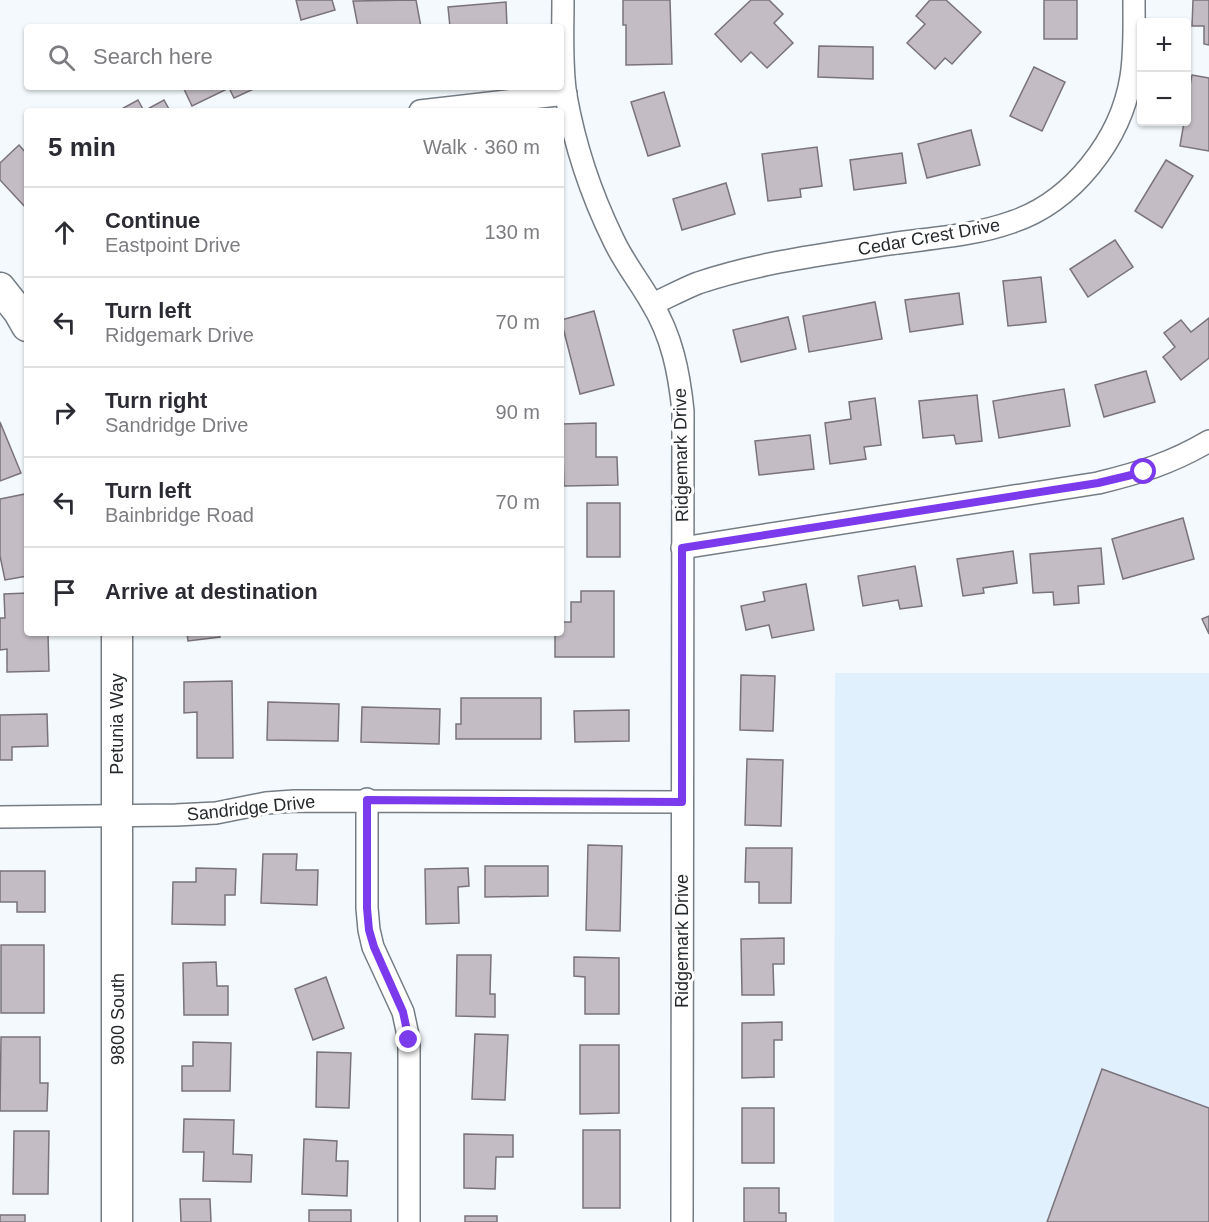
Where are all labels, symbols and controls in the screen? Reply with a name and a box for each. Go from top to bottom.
map controls [1137,18,1191,126]
button: + [1137,18,1191,72]
search box [24,24,564,90]
icon: search [45,41,78,74]
text: Search here [93,44,213,69]
button: − [1137,72,1191,126]
text: 5 min [48,132,116,162]
text: Walk · 360 m [423,136,540,158]
text: Continue [105,208,200,233]
street label: Cedar Crest Drive [856,215,1002,259]
icon: ahead [48,216,81,249]
text: 130 m [484,221,540,243]
text: Eastpoint Drive [105,234,241,256]
text: Turn left [105,298,191,323]
icon: left [48,306,81,339]
text: 70 m [496,311,540,333]
text: Ridgemark Drive [105,324,254,346]
text: Turn right [105,388,207,413]
street label: Ridgemark Drive [670,388,692,522]
icon: right [48,396,81,429]
text: 90 m [496,401,540,423]
text: Sandridge Drive [105,414,248,436]
route start [1130,458,1156,484]
text: Turn left [105,478,191,503]
icon: left [48,486,81,519]
text: 70 m [496,491,540,513]
text: Bainbridge Road [105,504,254,526]
icon: arrive [48,576,81,609]
text: Arrive at destination [105,579,318,604]
street label: Petunia Way [107,673,127,775]
street label: Sandridge Drive [186,791,316,825]
street label: Ridgemark Drive [672,874,692,1008]
street label: 9800 South [108,973,128,1065]
route end [395,1026,421,1052]

